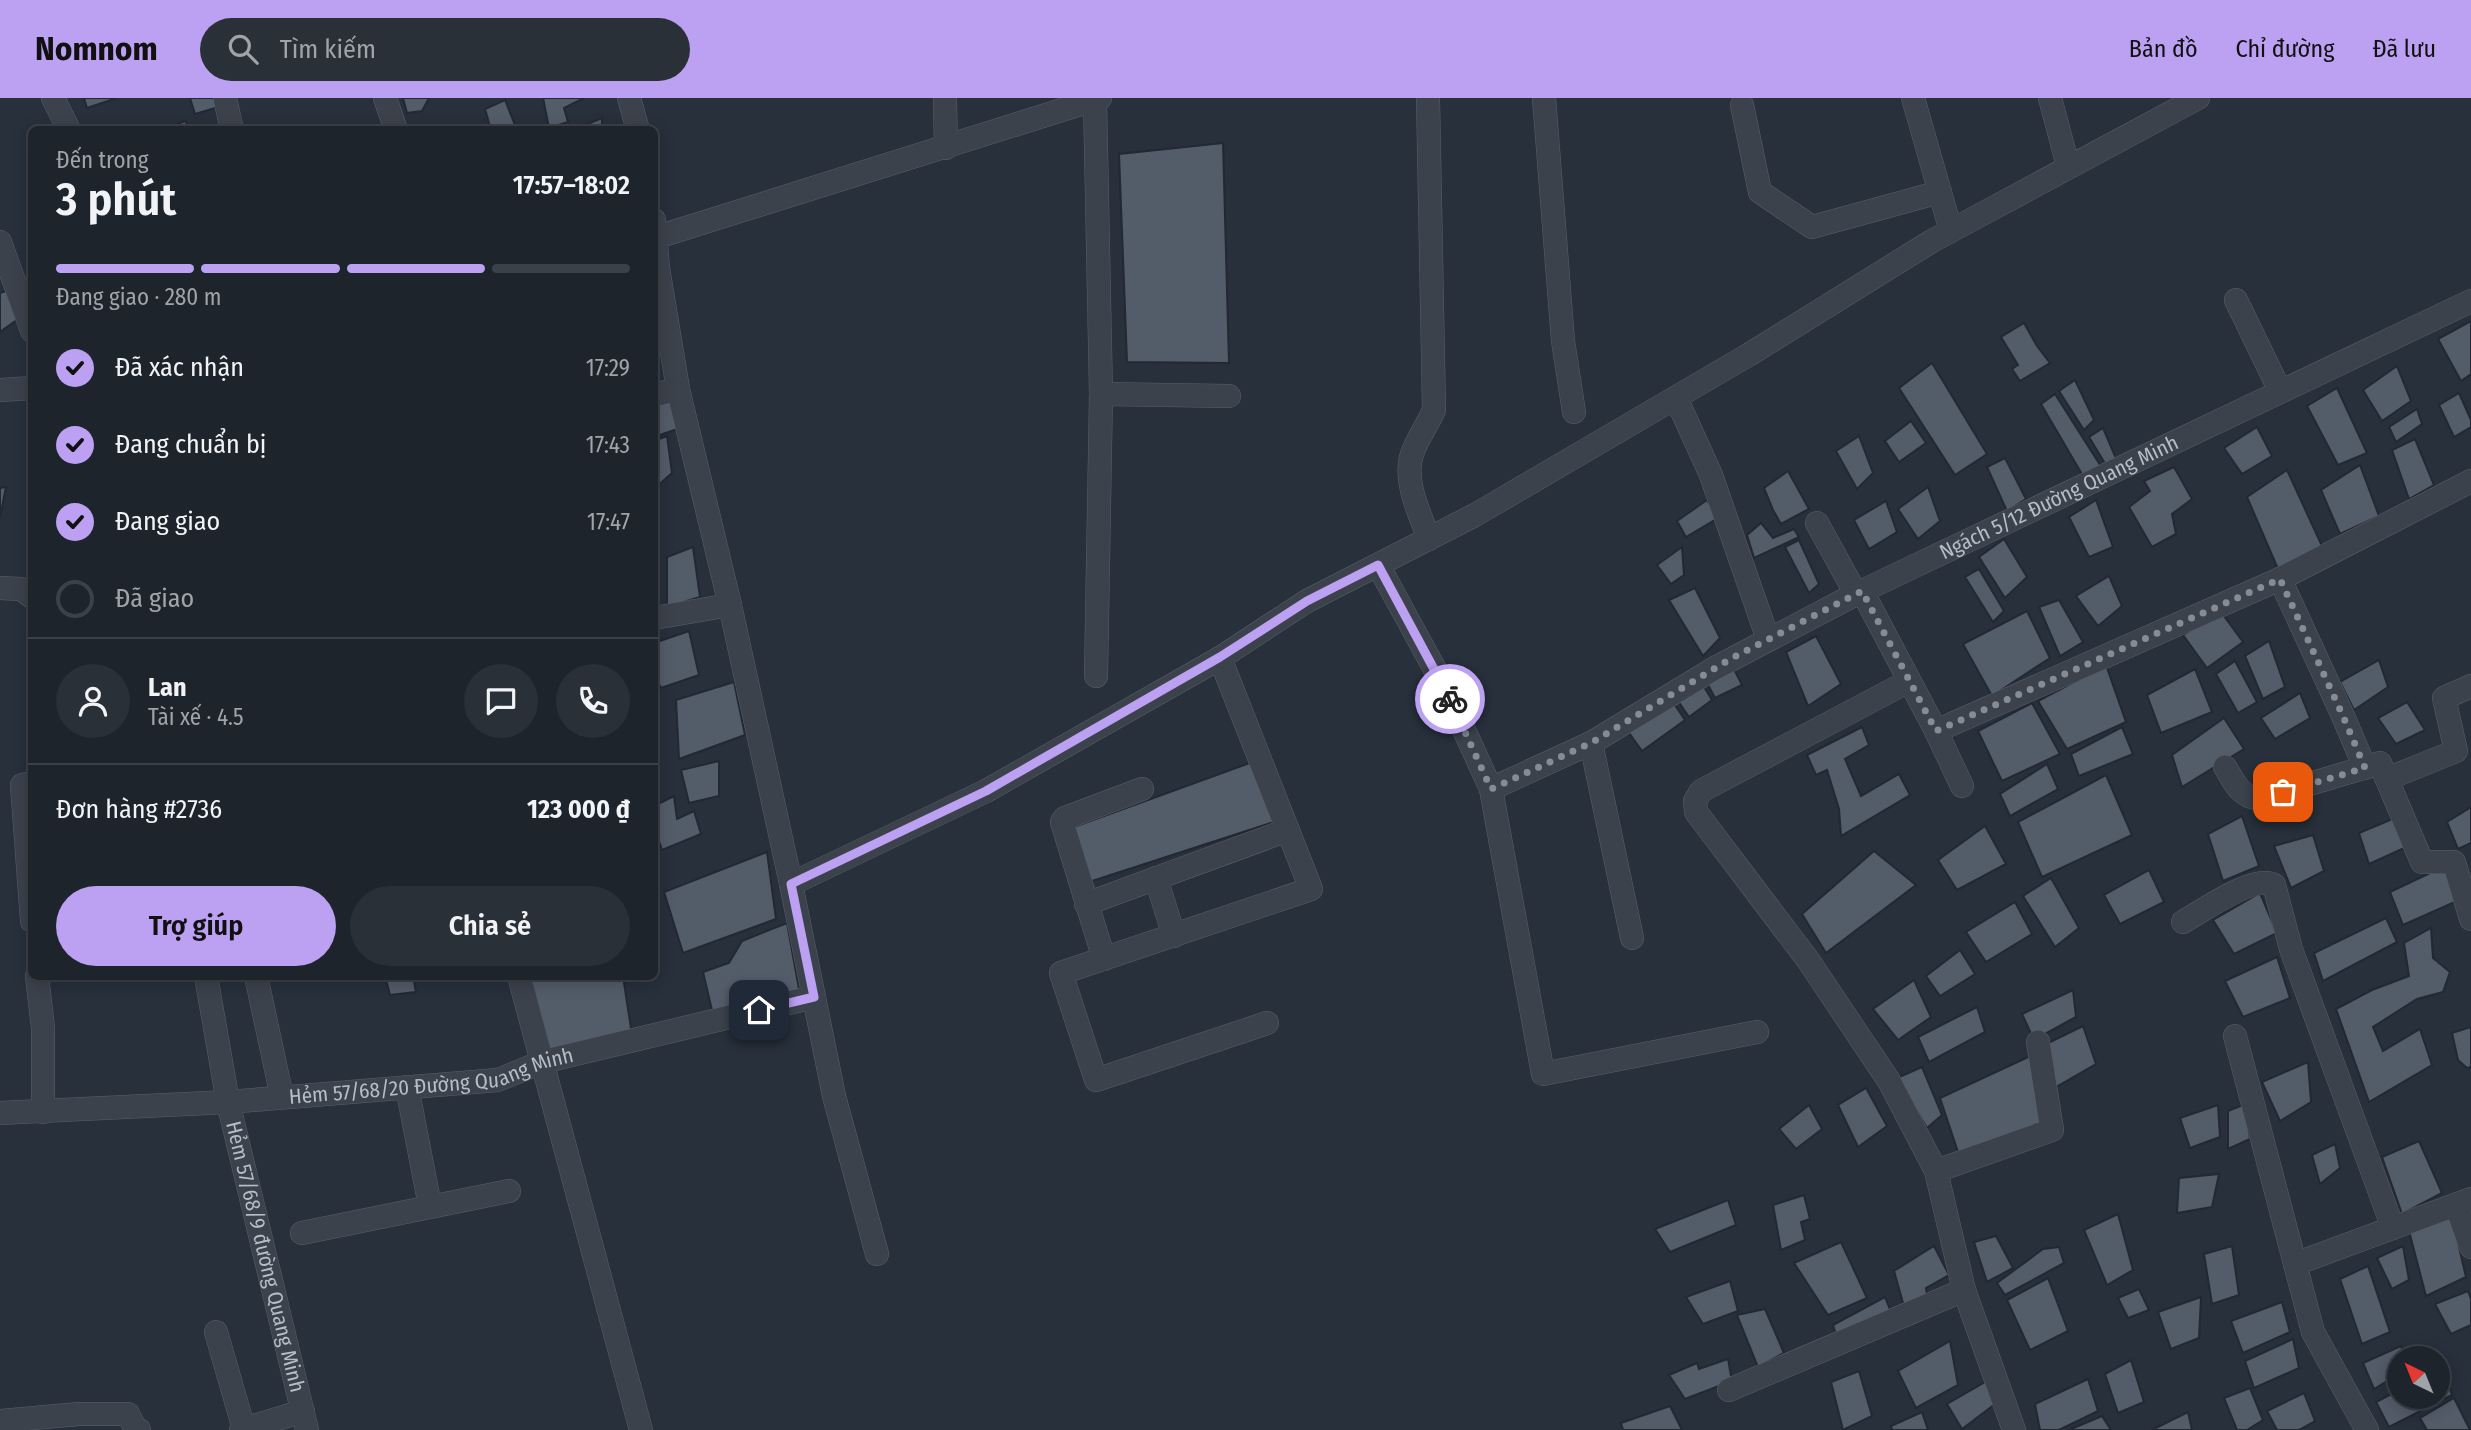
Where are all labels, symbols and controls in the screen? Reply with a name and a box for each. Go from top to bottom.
search box [200,18,690,81]
text: Nomnom [35,29,158,69]
icon: search [224,30,262,68]
text: Tìm kiếm [280,34,376,65]
text: Bản đồ [2129,35,2198,63]
text: Chỉ đường [2236,35,2334,63]
text: Đã lưu [2372,35,2436,63]
text: Đến trong [56,146,148,174]
text: 17:57–18:02 [513,170,630,201]
text: 3 phút [56,172,176,227]
text: Đang giao · 280 m [56,283,221,311]
icon: check [56,349,94,387]
text: Đã xác nhận [115,352,244,383]
text: 17:29 [586,354,630,382]
icon: check [56,426,94,464]
text: Đang chuẩn bị [115,429,266,460]
street label: Ngách 5/12 Đường Quang Minh [1935,429,2183,565]
text: 17:43 [586,431,630,459]
icon: check [56,503,94,541]
text: Đang giao [115,506,220,537]
text: 17:47 [587,508,630,536]
text: Đã giao [115,583,194,614]
button: person [56,664,130,738]
button: chat [464,664,538,738]
button: phone [556,664,630,738]
courier [1415,664,1485,734]
text: Lan [148,672,187,703]
icon: bike [1431,680,1469,718]
text: Tài xế · 4.5 [148,703,244,731]
pin [2253,762,2313,822]
icon: bag [2264,773,2302,811]
text: Đơn hàng #2736 [56,794,222,825]
text: 123 000 ₫ [527,794,630,825]
button: Trợ giúp [56,886,336,966]
button: Chia sẻ [350,886,630,966]
pin [729,980,789,1040]
icon: home [740,991,778,1029]
street label: Hẻm 57/68/20 Đường Quang Minh [288,1042,576,1110]
street label: Hẻm 57/68/9 đường Quang Minh [220,1119,310,1395]
north arrow [2387,1346,2450,1409]
map controls [2387,1346,2450,1409]

